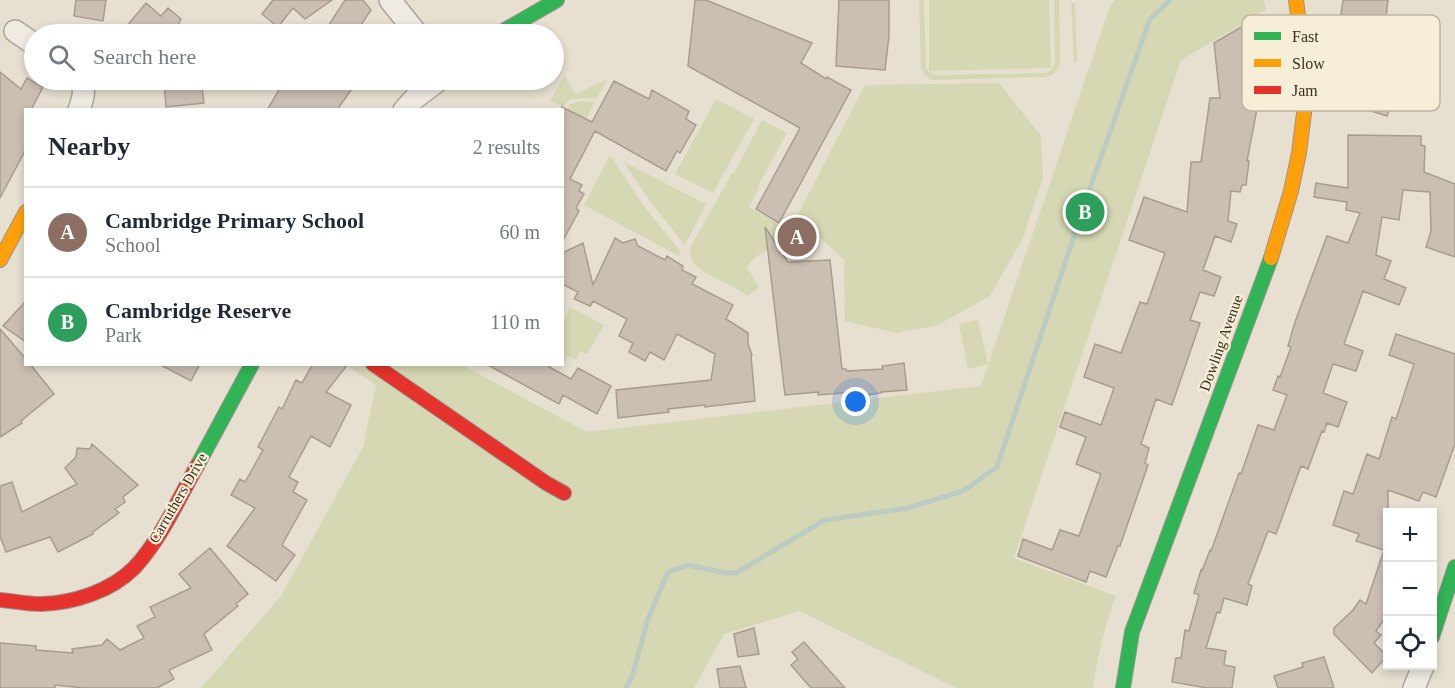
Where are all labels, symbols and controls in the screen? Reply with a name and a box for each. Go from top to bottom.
legend [1242,15,1440,111]
search box [24,24,564,90]
text: Fast [1292,28,1319,45]
icon: search [45,41,78,74]
text: Search here [93,44,196,69]
text: Slow [1292,55,1325,72]
text: Jam [1292,82,1318,99]
text: Nearby [48,132,130,161]
text: 2 results [473,136,540,158]
pin: B [1066,190,1104,234]
text: Cambridge Primary School [105,208,364,233]
pin: A [778,214,816,260]
text: A [60,221,75,243]
text: 60 m [499,221,540,243]
text: School [105,234,161,256]
street label: Dowling Avenue [1196,293,1246,393]
text: Cambridge Reserve [105,298,291,323]
text: B [61,311,74,333]
text: 110 m [490,311,540,333]
text: Park [105,324,142,346]
your location [841,387,870,416]
street label: Carruthers Drive [146,450,210,546]
map controls [1383,508,1437,670]
button: + [1383,508,1437,562]
button: − [1383,562,1437,616]
button: locate [1383,616,1437,670]

